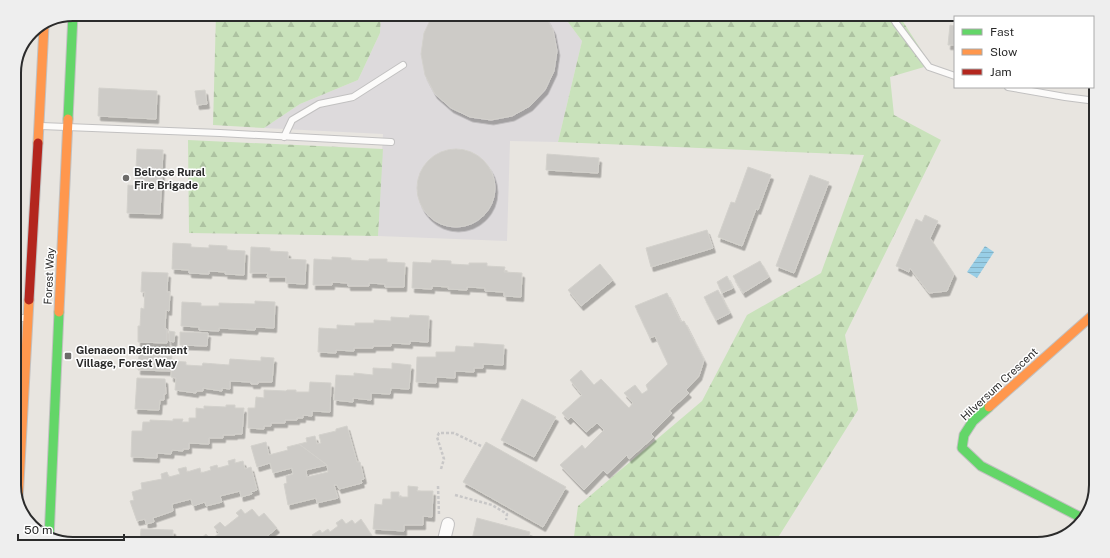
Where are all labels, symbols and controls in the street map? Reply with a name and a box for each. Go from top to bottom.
legend [954,16,1094,88]
text: Fast [990,25,1015,39]
text: Slow [990,45,1018,59]
text: Jam [990,65,1012,79]
place label: Belrose Rural Fire Brigade [134,166,206,191]
marker: Belrose Rural Fire Brigade [121,173,131,183]
street label: Forest Way [42,247,56,305]
place label: Glenaeon Retirement Village, Forest Way [76,344,188,369]
street label: Hilversum Crescent [958,345,1040,423]
marker: Glenaeon Retirement Village, Forest Way [63,351,73,361]
scale bar [18,516,124,542]
text: 50 m [24,523,52,537]

